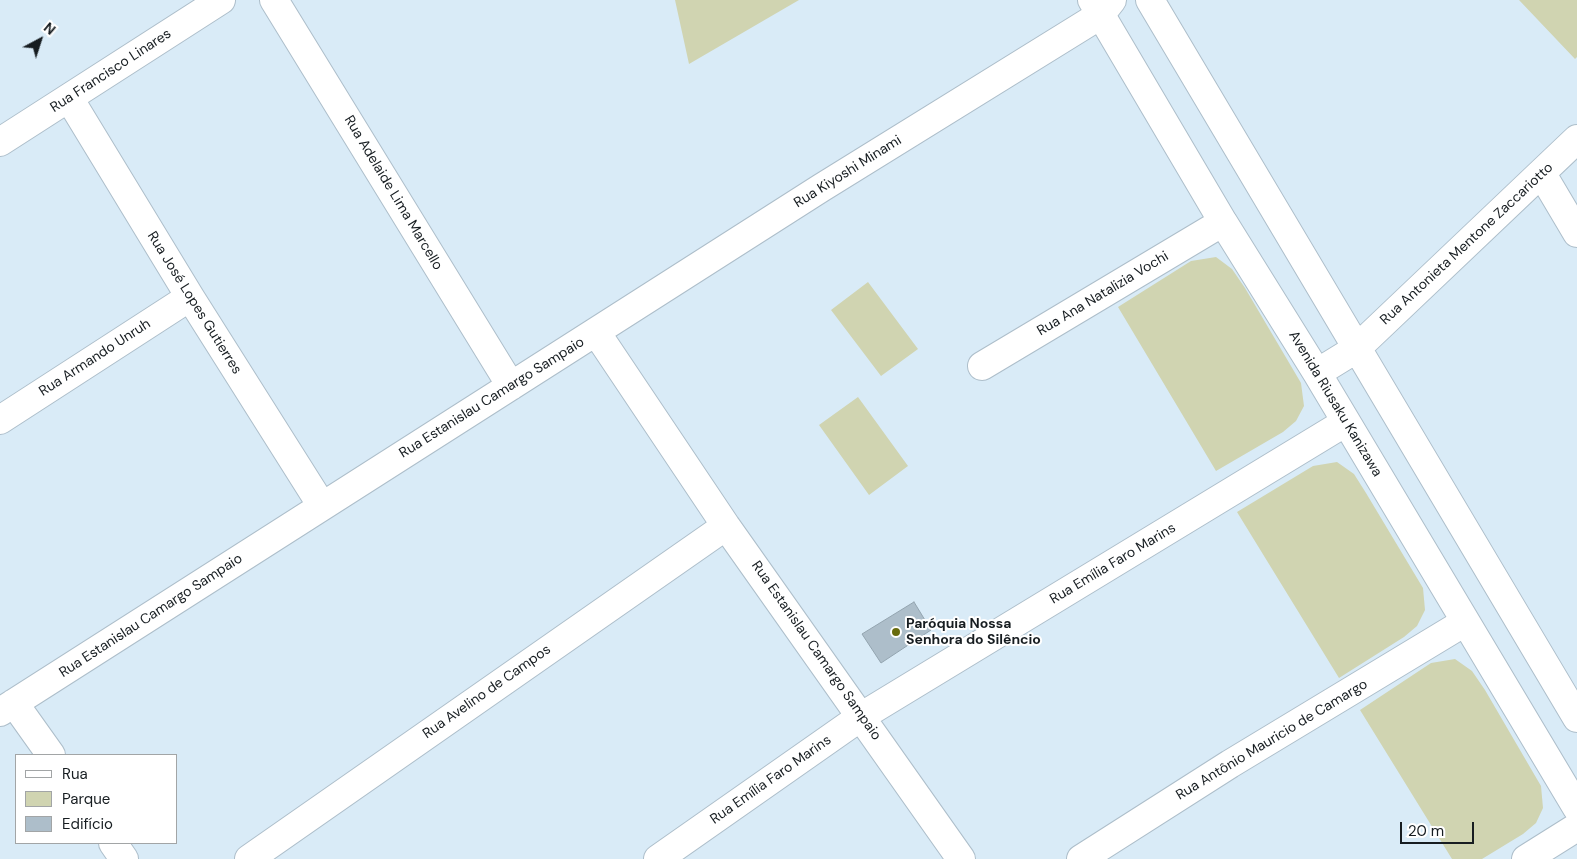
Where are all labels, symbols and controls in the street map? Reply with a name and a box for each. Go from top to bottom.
north arrow [15,15,65,65]
text: N [40,18,59,39]
street label: Rua Francisco Linares [47,26,175,116]
street label: Rua Adelaide Lima Marcello [340,113,446,273]
street label: Rua Kiyoshi Minami [791,132,905,212]
street label: Rua Antonieta Mentone Zaccariotto [1377,159,1557,329]
street label: Rua José Lopes Gutierres [143,229,245,377]
street label: Rua Ana Natalizia Vochi [1034,248,1172,340]
street label: Rua Armando Unruh [36,316,154,400]
street label: Avenida Riusaku Kanizawa [1285,328,1385,480]
street label: Rua Estanislau Camargo Sampaio [396,334,588,462]
street label: Rua Emília Faro Marins [1047,520,1179,608]
street label: Rua Estanislau Camargo Sampaio [56,550,246,682]
street label: Rua Estanislau Camargo Sampaio [747,558,885,744]
place label: Paróquia Nossa Senhora do Silêncio [906,616,1041,648]
marker: Paróquia Nossa Senhora do Silêncio [890,626,902,638]
street label: Rua Avelino de Campos [420,641,554,743]
street label: Rua Antônio Mauricio de Camargo [1173,676,1371,804]
street label: Rua Emília Faro Marins [707,732,835,828]
legend [15,754,178,844]
text: Rua [62,764,88,784]
text: Parque [62,789,110,809]
scale bar [1402,812,1476,844]
text: Edifício [62,814,113,834]
text: 20 m [1408,821,1444,841]

